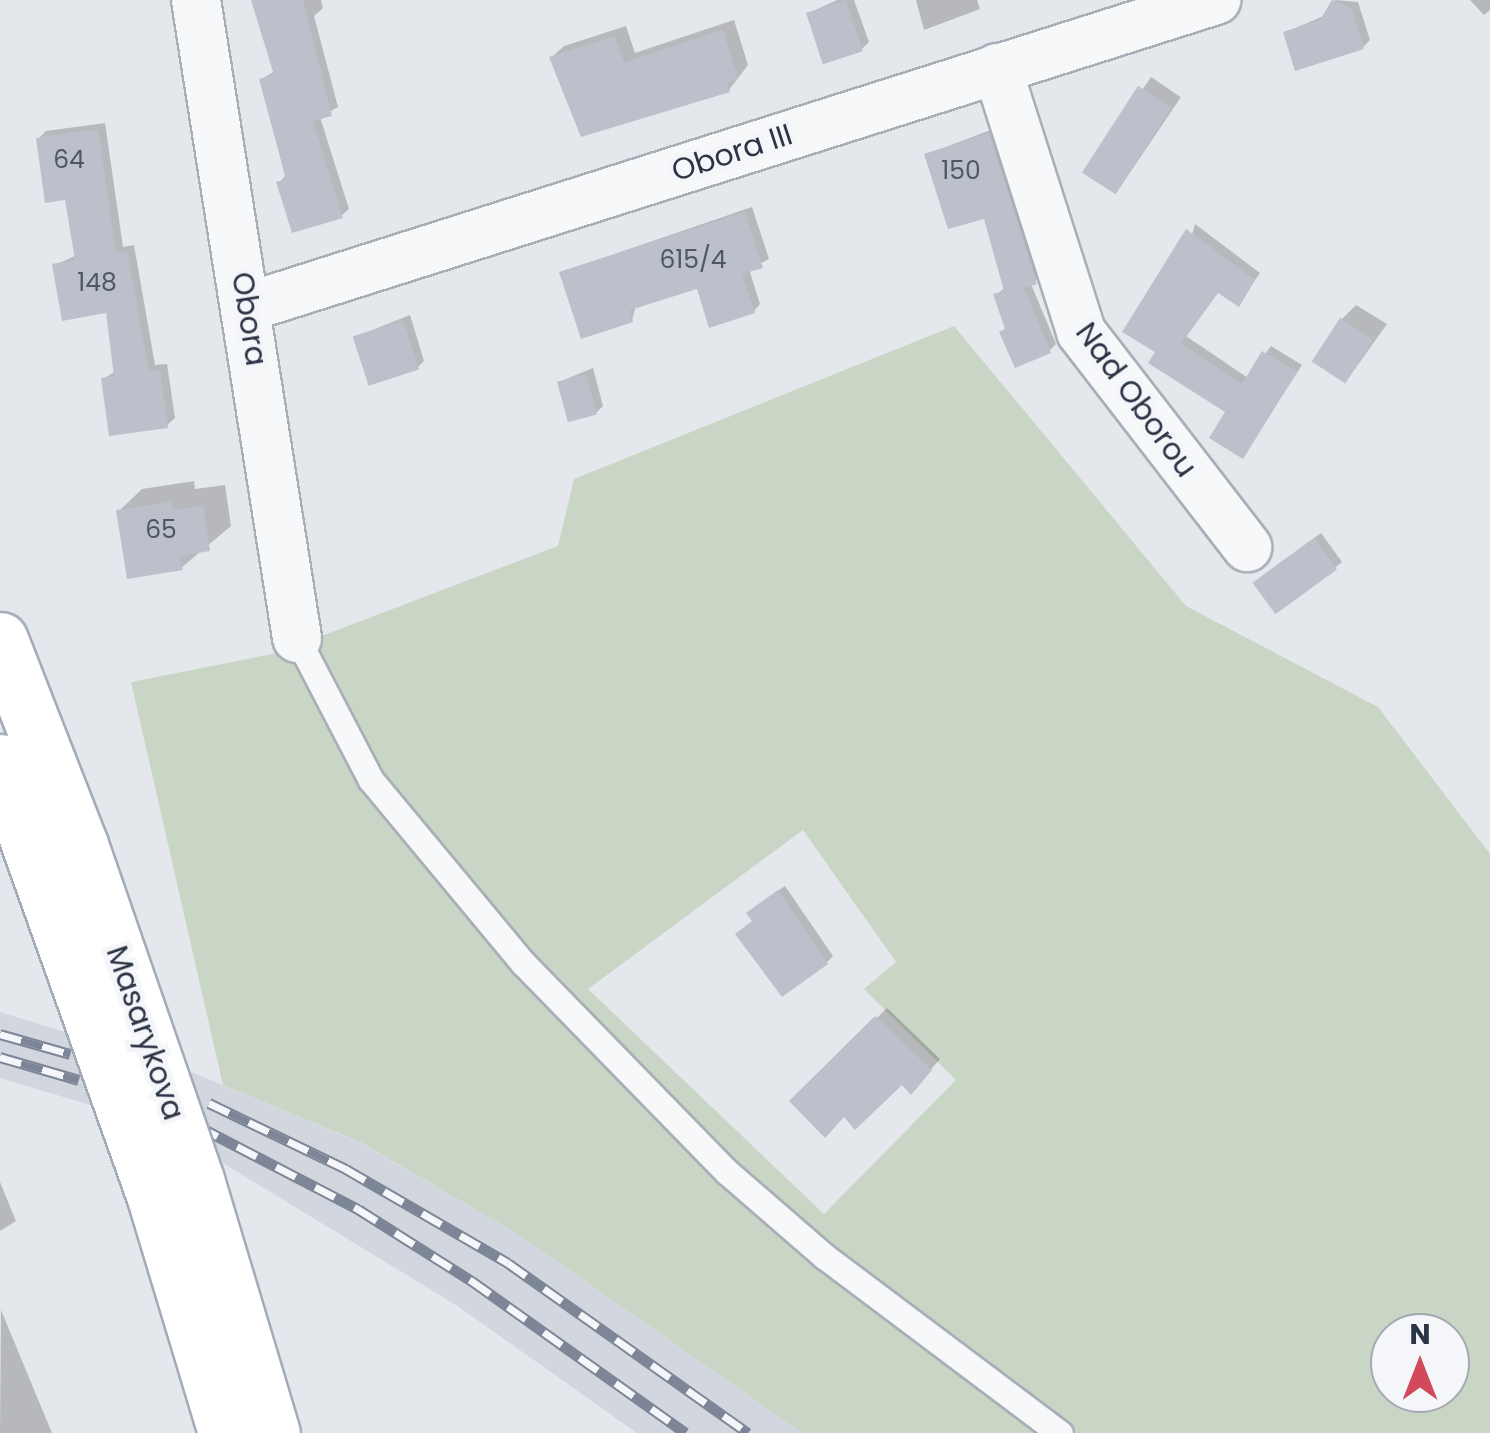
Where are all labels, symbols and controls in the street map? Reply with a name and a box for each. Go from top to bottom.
street label: Obora III [667,117,797,189]
house number: 64 [53,145,85,175]
house number: 150 [941,156,981,186]
house number: 615/4 [659,245,727,275]
house number: 148 [77,268,117,298]
street label: Obora [224,270,274,368]
street label: Nad Oborou [1068,316,1204,484]
house number: 65 [145,515,177,545]
street label: Masarykova [98,941,192,1125]
north arrow [1370,1313,1470,1413]
text: N [1409,1315,1431,1354]

